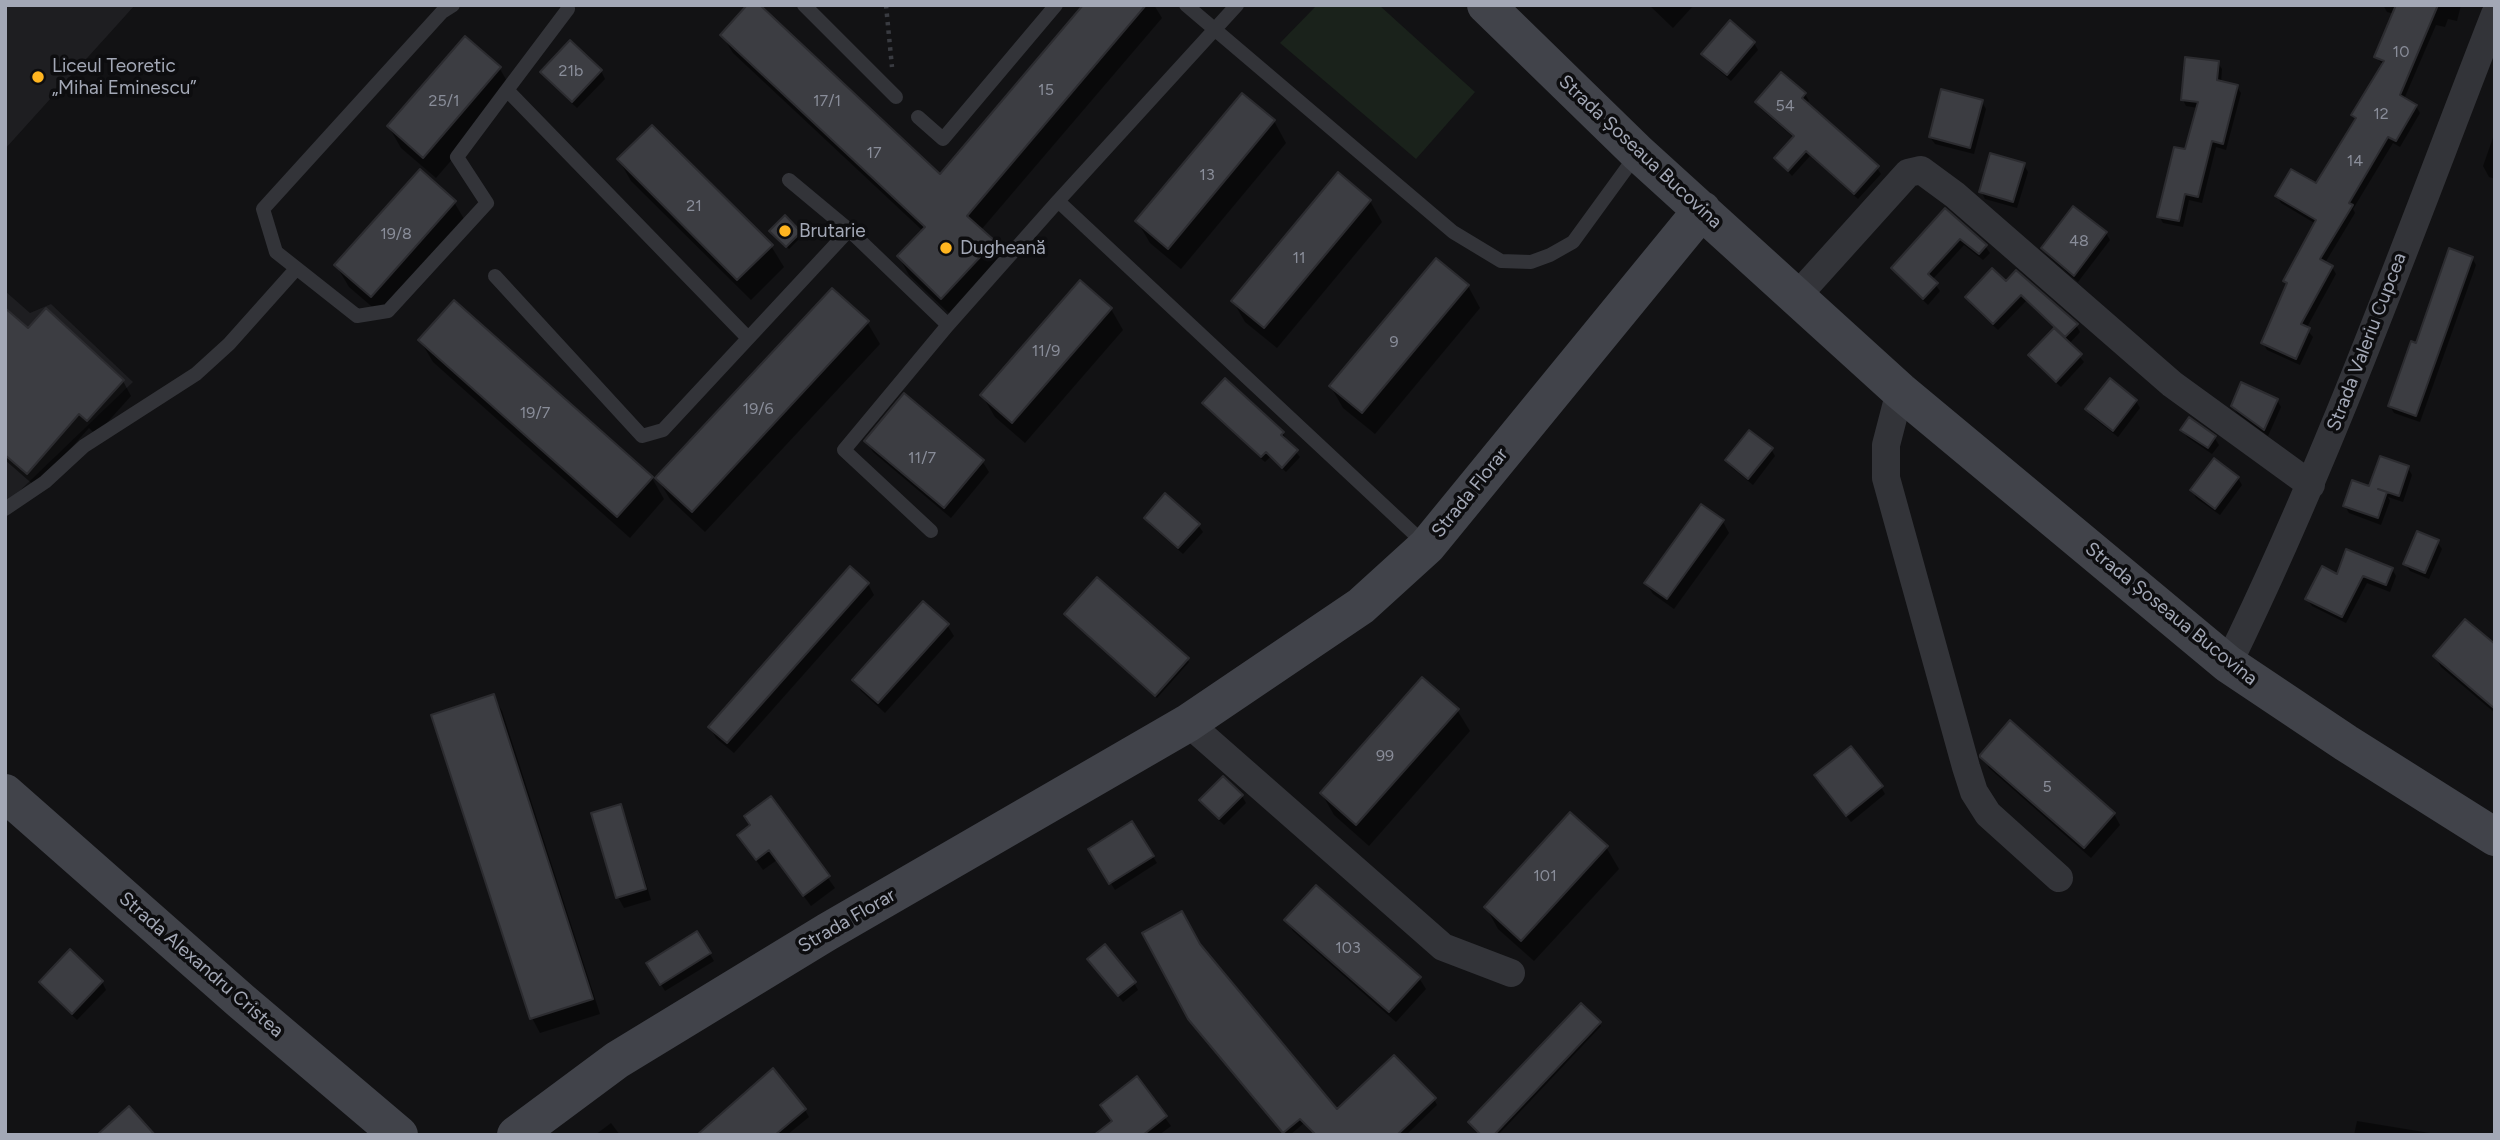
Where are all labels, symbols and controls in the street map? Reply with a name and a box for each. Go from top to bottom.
house number: 10 [2393,42,2409,62]
place label: Liceul Teoretic „Mihai Eminescu” [52,55,197,99]
house number: 21b [559,61,583,81]
marker: Liceul Teoretic „Mihai Eminescu” [30,69,46,85]
street label: Strada Șoseaua Bucovina [1554,70,1726,234]
house number: 15 [1038,80,1054,100]
house number: 25/1 [429,91,459,111]
house number: 17/1 [813,91,841,111]
house number: 54 [1775,96,1795,116]
house number: 12 [2373,104,2389,124]
house number: 17 [866,143,882,163]
house number: 14 [2347,151,2363,171]
house number: 13 [1199,165,1215,185]
house number: 21 [686,196,702,216]
place label: Brutarie [799,220,866,242]
marker: Brutarie [777,223,793,239]
house number: 19/8 [380,224,412,244]
house number: 48 [2069,231,2089,251]
place label: Dugheană [960,237,1046,259]
marker: Dugheană [938,240,954,256]
house number: 11 [1292,248,1306,268]
street label: Strada Valeriu Cupcea [2322,250,2412,434]
house number: 9 [1389,332,1399,352]
house number: 11/9 [1032,341,1060,361]
house number: 19/6 [743,399,773,419]
house number: 19/7 [520,403,550,423]
street label: Strada Florar [1427,444,1513,542]
house number: 11/7 [908,448,936,468]
street label: Strada Șoseaua Bucovina [2080,538,2262,690]
house number: 99 [1376,746,1394,766]
house number: 5 [2042,777,2052,797]
house number: 101 [1533,866,1557,886]
street label: Strada Florar [794,884,900,958]
street label: Strada Alexandru Cristea [114,887,288,1043]
house number: 103 [1335,938,1361,958]

